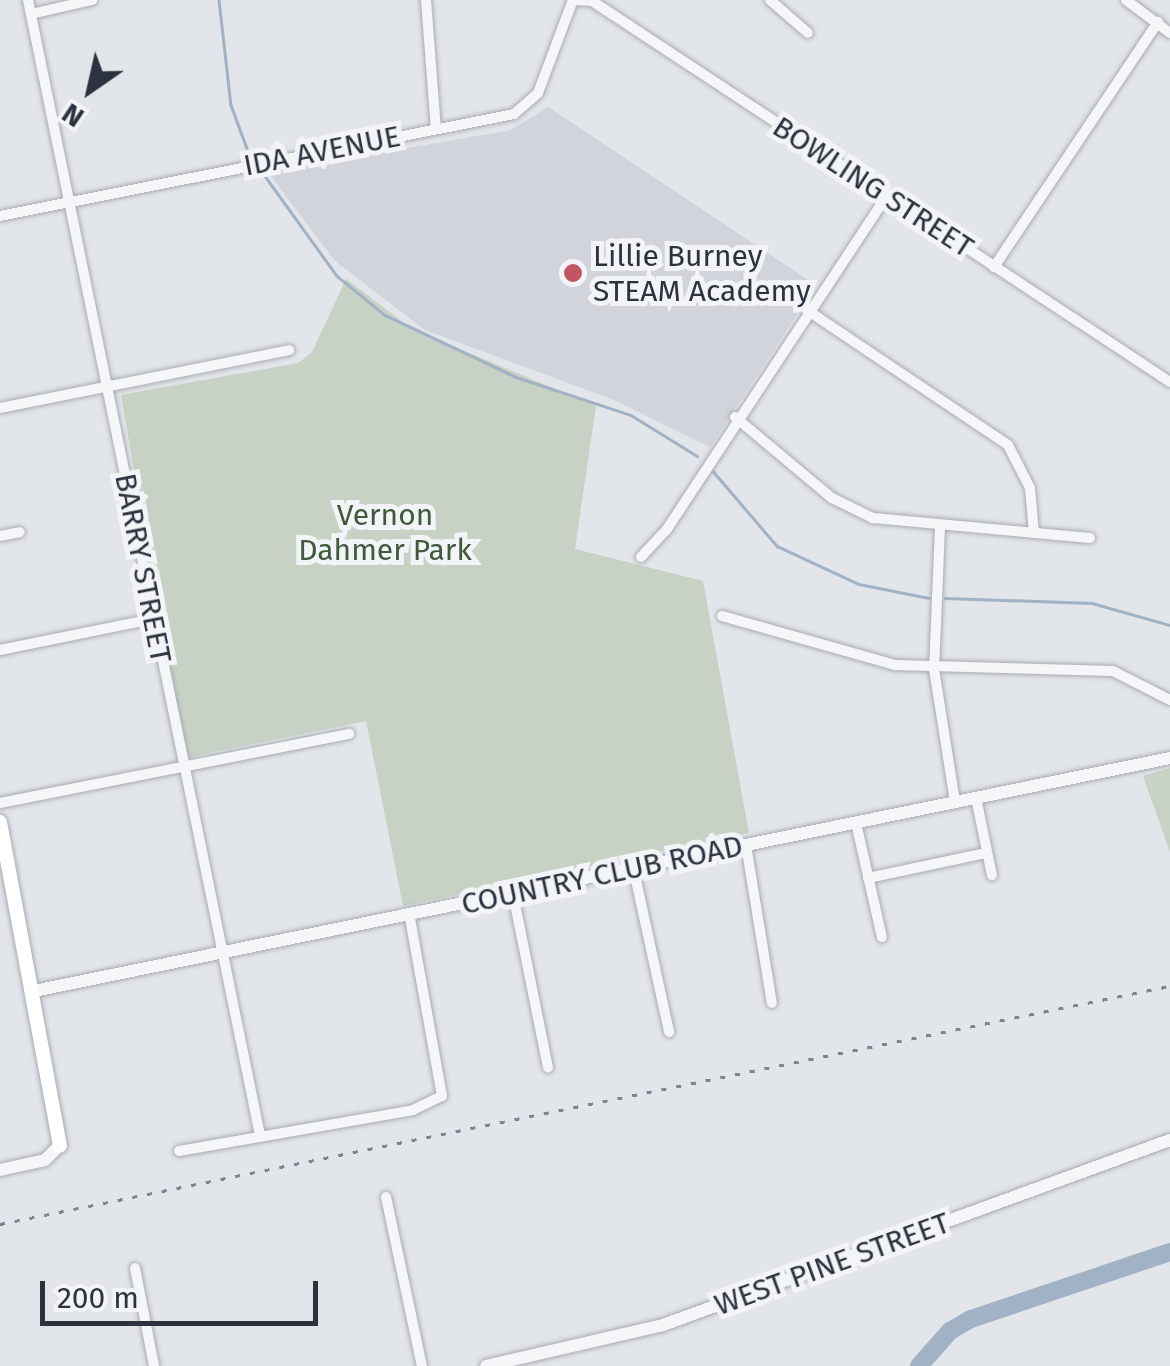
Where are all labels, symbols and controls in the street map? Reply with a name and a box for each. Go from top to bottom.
north arrow [40,40,140,140]
text: N [56,96,90,134]
street label: BOWLING STREET [766,109,980,265]
street label: IDA AVENUE [241,118,403,184]
place label: Lillie Burney STEAM Academy [593,238,811,308]
marker: Lillie Burney STEAM Academy [562,262,584,284]
street label: BARRY STREET [107,470,179,666]
park label: Vernon Dahmer Park [298,497,472,568]
street label: COUNTRY CLUB ROAD [458,828,746,922]
street label: WEST PINE STREET [710,1205,954,1323]
scale bar [45,1261,322,1323]
text: 200 m [57,1280,139,1316]

